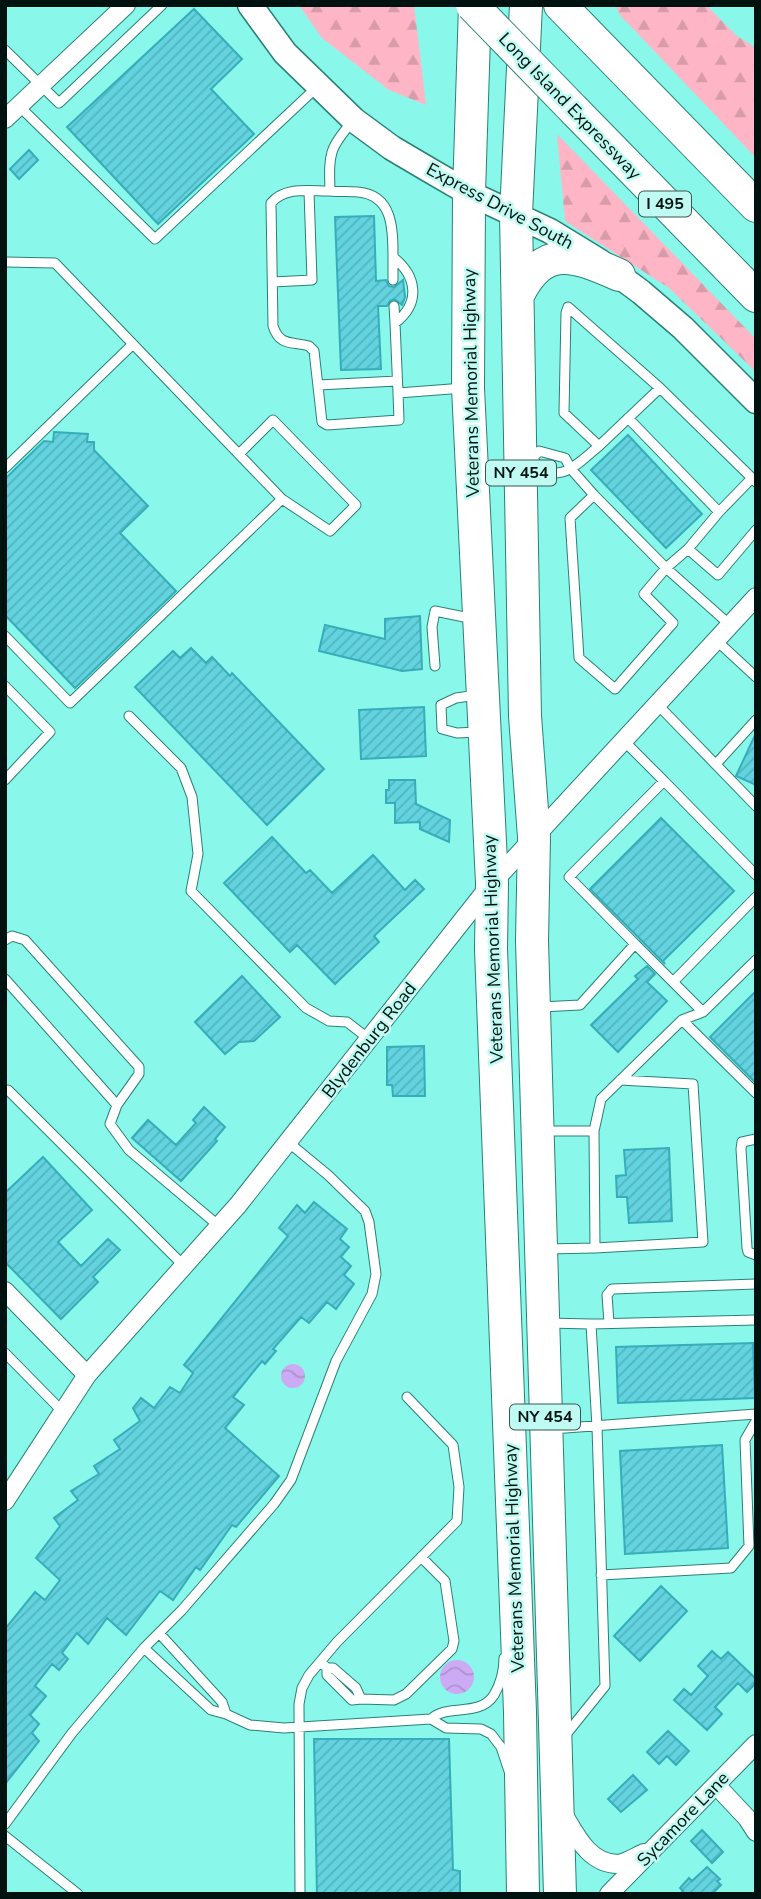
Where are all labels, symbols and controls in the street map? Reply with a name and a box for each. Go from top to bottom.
street label: Long Island Expressway [493,27,647,185]
street label: Express Drive South [422,157,578,255]
road number: I 495 [639,192,691,216]
street label: Veterans Memorial Highway [457,268,485,499]
road number: NY 454 [486,460,556,486]
street label: Veterans Memorial Highway [477,833,509,1065]
street label: Blydenburg Road [316,977,422,1103]
road number: NY 454 [510,1404,580,1429]
street label: Veterans Memorial Highway [498,1442,530,1674]
street label: Sycamore Lane [632,1766,734,1872]

